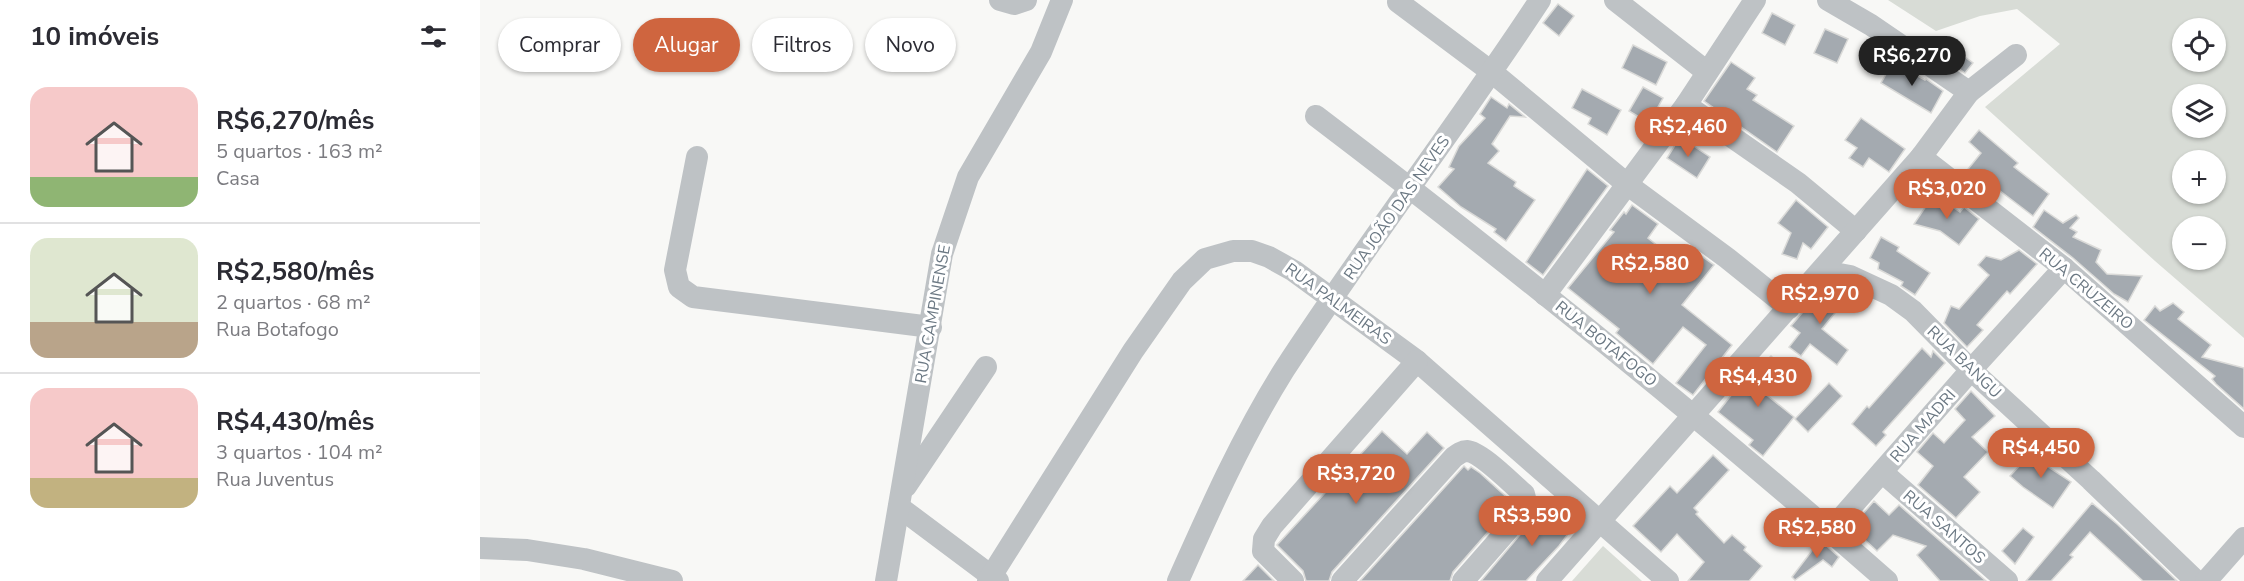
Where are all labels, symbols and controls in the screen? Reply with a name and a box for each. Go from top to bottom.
chip: Comprar [498,18,621,72]
chip: Alugar [633,18,740,72]
chip: Filtros [752,18,853,72]
chip: Novo [865,18,956,72]
map controls [2172,18,2226,270]
button: locate [2172,18,2226,72]
text: 10 imóveis [30,19,159,54]
icon: filters [417,20,450,53]
pin: R$6,270 [1857,36,1967,87]
text: R$6,270 [1873,42,1951,69]
button: layers [2172,84,2226,138]
text: R$6,270/mês [216,103,374,138]
pin: R$2,460 [1633,107,1743,158]
icon: home [78,111,150,183]
text: R$2,460 [1649,113,1727,140]
street label: RUA JOÃO DAS NEVES [1339,131,1455,285]
text: 5 quartos · 163 m² [216,138,383,165]
button: + [2172,150,2226,204]
text: Casa [216,165,260,192]
pin: R$3,020 [1892,169,2002,220]
text: R$3,020 [1908,175,1986,202]
button: − [2172,216,2226,270]
street label: RUA CAMPINENSE [910,243,956,385]
street label: RUA CRUZEIRO [2034,243,2138,335]
pin: R$2,580 [1595,244,1705,295]
text: R$2,580 [1611,250,1689,277]
text: R$2,580/mês [216,254,374,289]
street label: RUA PALMEIRAS [1280,258,1396,350]
icon: home [78,262,150,334]
pin: R$2,970 [1765,274,1875,325]
text: R$2,970 [1781,280,1859,307]
text: 2 quartos · 68 m² [216,289,371,316]
street label: RUA BOTAFOGO [1550,296,1662,392]
text: Rua Botafogo [216,316,339,343]
street label: RUA BANGU [1922,321,2006,403]
pin: R$4,430 [1703,357,1813,408]
text: R$4,430 [1719,363,1797,390]
street label: RUA MADRI [1885,385,1961,467]
text: R$4,430/mês [216,404,374,439]
icon: home [78,412,150,484]
pin: R$4,450 [1986,428,2096,479]
text: R$4,450 [2002,434,2080,461]
text: 3 quartos · 104 m² [216,439,383,466]
pin: R$3,720 [1301,454,1411,505]
text: R$3,720 [1317,460,1395,487]
text: Rua Juventus [216,466,334,493]
street label: RUA SANTOS [1898,485,1990,569]
pin: R$3,590 [1477,496,1587,547]
text: R$3,590 [1493,502,1571,529]
pin: R$2,580 [1762,508,1872,559]
text: R$2,580 [1778,514,1856,541]

